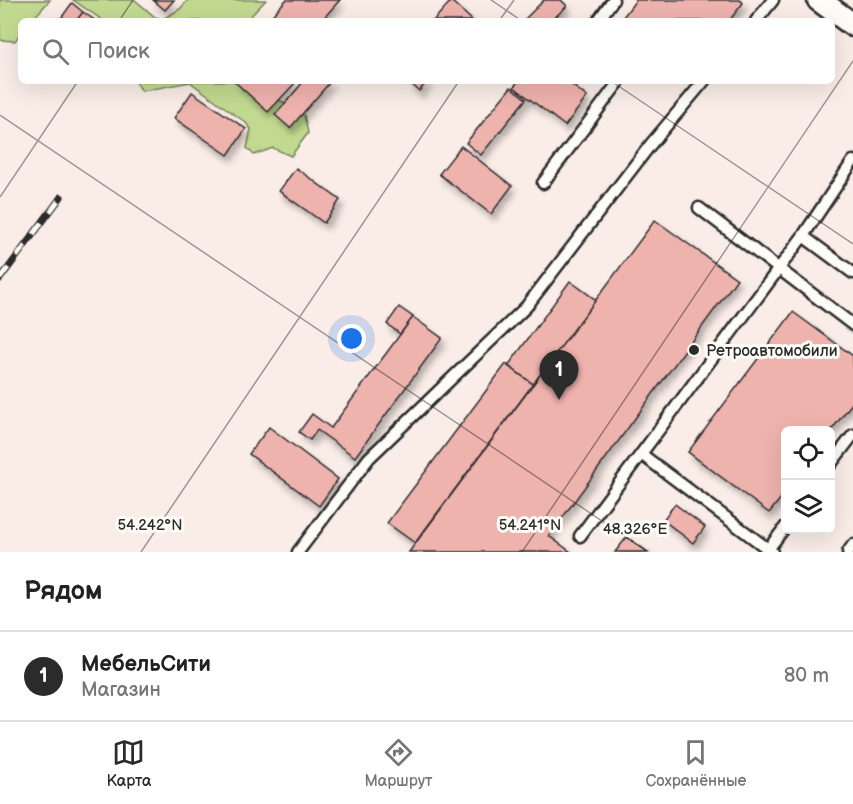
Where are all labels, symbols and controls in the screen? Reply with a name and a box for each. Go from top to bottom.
search box [18,18,835,84]
icon: search [39,35,72,68]
text: Поиск [87,38,150,65]
your location [337,324,366,353]
place label: Ретроавтомобили [706,342,838,361]
marker: Ретроавтомобили [687,343,701,357]
pin: 1 [540,350,578,400]
map controls [781,426,835,534]
button: locate [781,426,835,480]
button: layers [781,480,835,534]
text: 54.242°N [117,516,183,535]
text: 54.241°N [499,516,561,535]
text: 48.326°E [603,520,667,539]
text: Рядом [24,576,102,607]
text: МебельСити [81,651,211,678]
text: 1 [39,664,48,688]
text: 80 m [784,664,829,688]
text: Магазин [81,678,161,702]
tab: Карта [106,736,152,791]
tab: Маршрут [364,736,432,791]
tab: Сохранённые [645,736,747,791]

